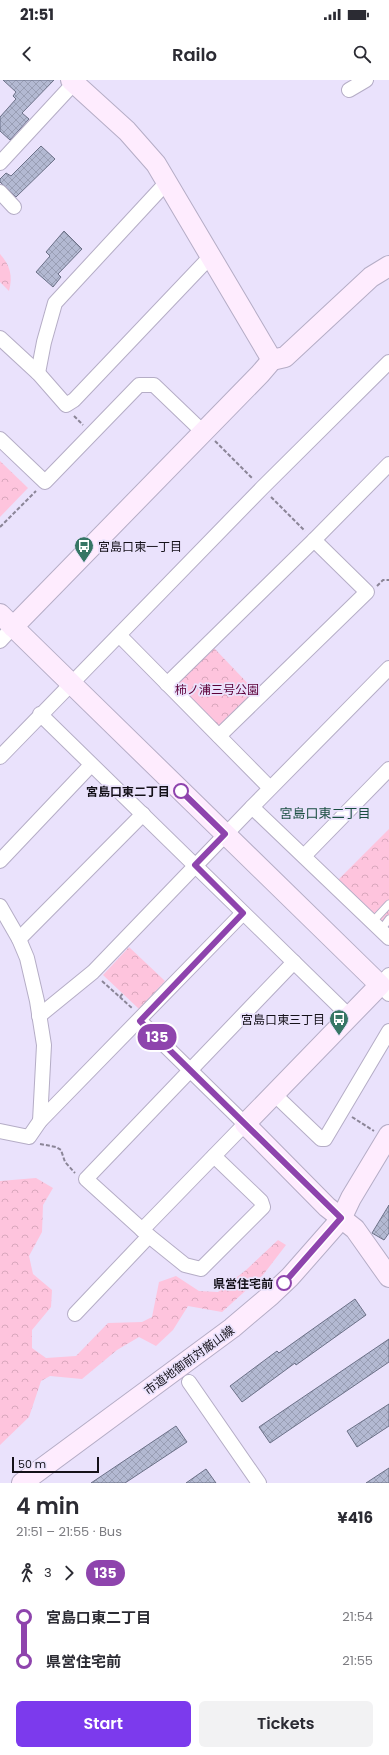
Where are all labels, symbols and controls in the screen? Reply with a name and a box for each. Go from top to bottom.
text: 21:51 [20,4,54,25]
text: Railo [172,42,217,67]
icon: back [16,43,38,65]
icon: search [351,43,373,65]
bus stop icon: 宮島口東一丁目 [73,535,95,563]
place label: 宮島口東一丁目 [98,538,182,555]
park label: 柿ノ浦三号公園 [175,681,259,698]
place label: 宮島口東二丁目 [86,783,170,800]
marker: 宮島口東二丁目 [173,783,189,799]
district label: 宮島口東二丁目 [279,804,371,823]
bus stop icon: 宮島口東三丁目 [328,1008,350,1036]
place label: 宮島口東三丁目 [241,1011,325,1028]
line badge: 135 [134,1024,180,1050]
text: 135 [146,1027,168,1047]
place label: 県営住宅前 [213,1275,273,1292]
marker: 県営住宅前 [276,1275,292,1291]
street label: 市道地御前対厳山線 [140,1321,238,1399]
scale bar [12,1455,99,1474]
text: 50 m [18,1456,46,1472]
text: 4 min [16,1491,80,1522]
text: ¥416 [338,1507,373,1528]
text: 21:51 – 21:55 · Bus [16,1522,122,1541]
icon: walk [16,1562,38,1584]
icon: forward [58,1562,80,1584]
text: 3 [44,1563,52,1582]
text: 135 [94,1563,117,1583]
text: 宮島口東二丁目 [46,1607,151,1628]
text: 21:54 [342,1607,373,1626]
text: 県営住宅前 [46,1651,121,1672]
text: 21:55 [342,1651,373,1670]
button: Start [16,1701,191,1747]
button: Tickets [199,1701,373,1747]

